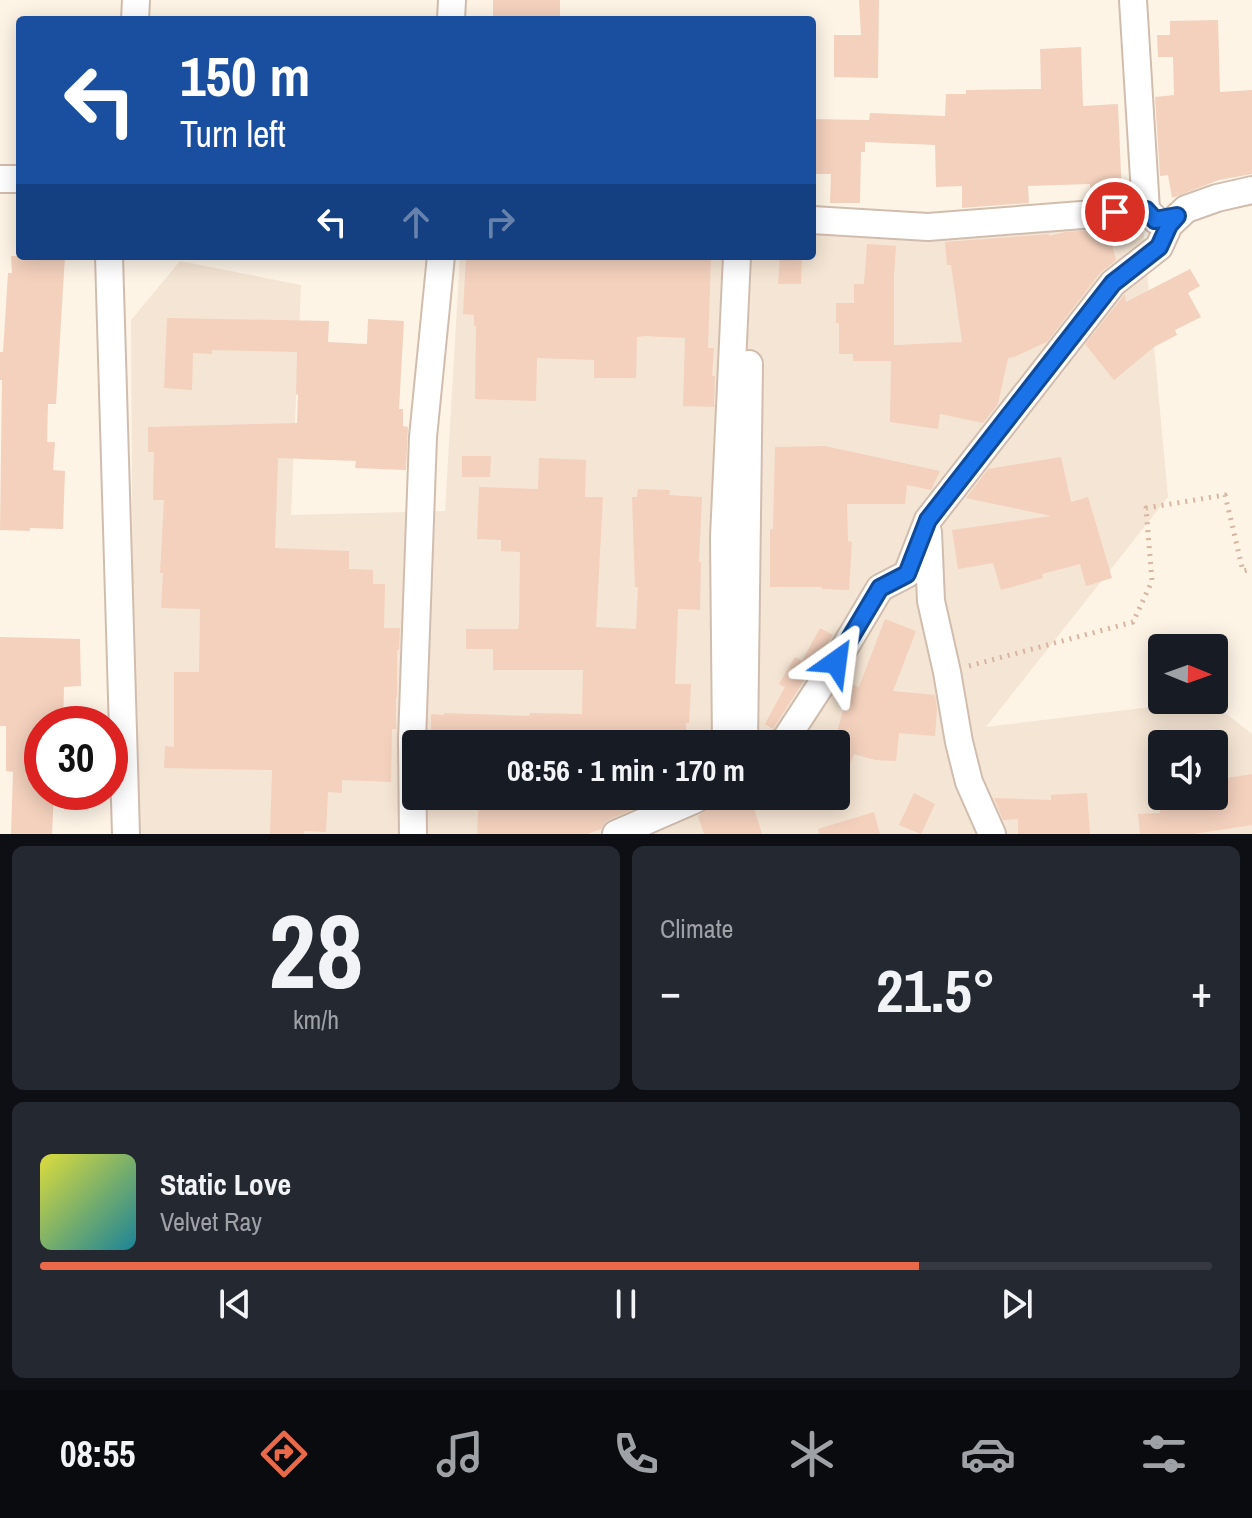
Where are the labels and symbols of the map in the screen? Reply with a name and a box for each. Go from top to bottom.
pin [1081,178,1149,246]
position arrow [794,620,878,704]
north arrow [1148,634,1228,714]
speed limit sign: 30 [24,706,128,810]

